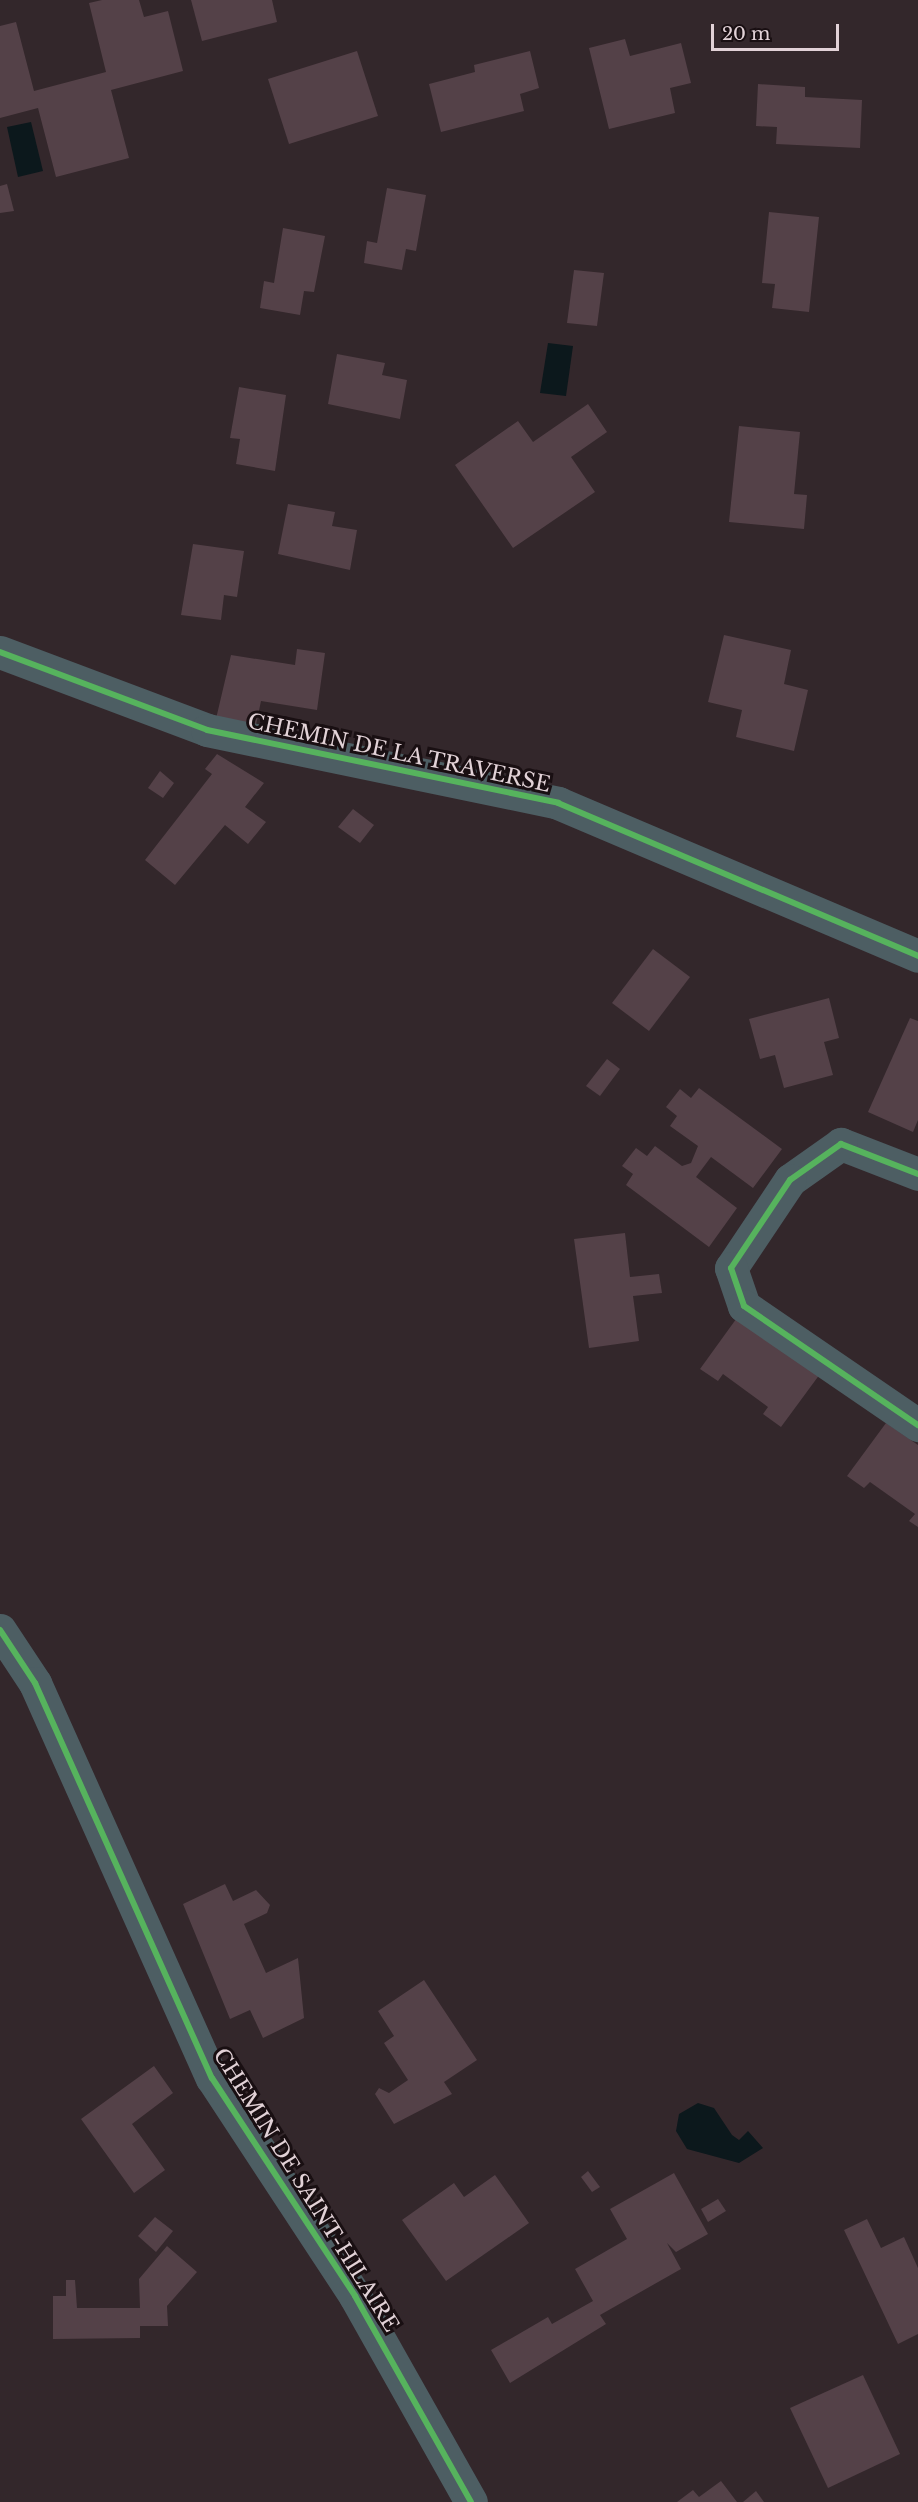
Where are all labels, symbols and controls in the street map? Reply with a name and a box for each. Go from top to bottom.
scale bar [714,12,842,50]
text: 20 m [722,23,770,45]
street label: CHEMIN DE LA TRAVERSE [245,708,553,798]
street label: CHEMIN DE SAINT-HILAIRE [208,2044,404,2336]

